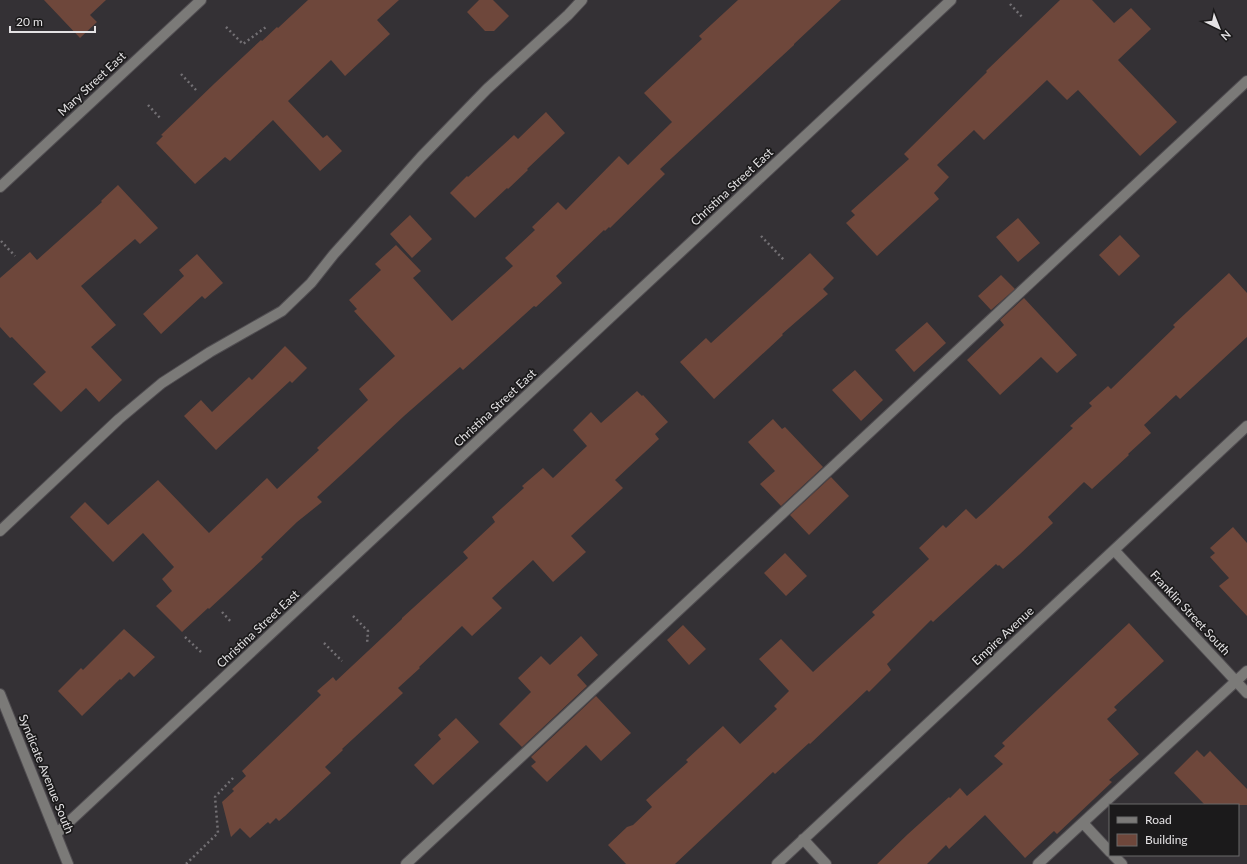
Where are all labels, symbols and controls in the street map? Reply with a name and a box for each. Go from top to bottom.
scale bar [10,8,95,34]
north arrow [1199,8,1239,48]
text: 20 m [16,14,43,29]
text: N [1219,28,1234,43]
street label: Mary Street East [55,48,129,119]
street label: Christina Street East [687,144,777,229]
street label: Christina Street East [450,365,540,450]
street label: Franklin Street South [1147,567,1234,658]
street label: Christina Street East [213,586,303,671]
street label: Empire Avenue [969,603,1037,668]
street label: Syndicate Avenue South [16,712,77,836]
legend [1109,804,1239,856]
text: Road [1145,812,1172,827]
text: Building [1145,832,1188,847]

